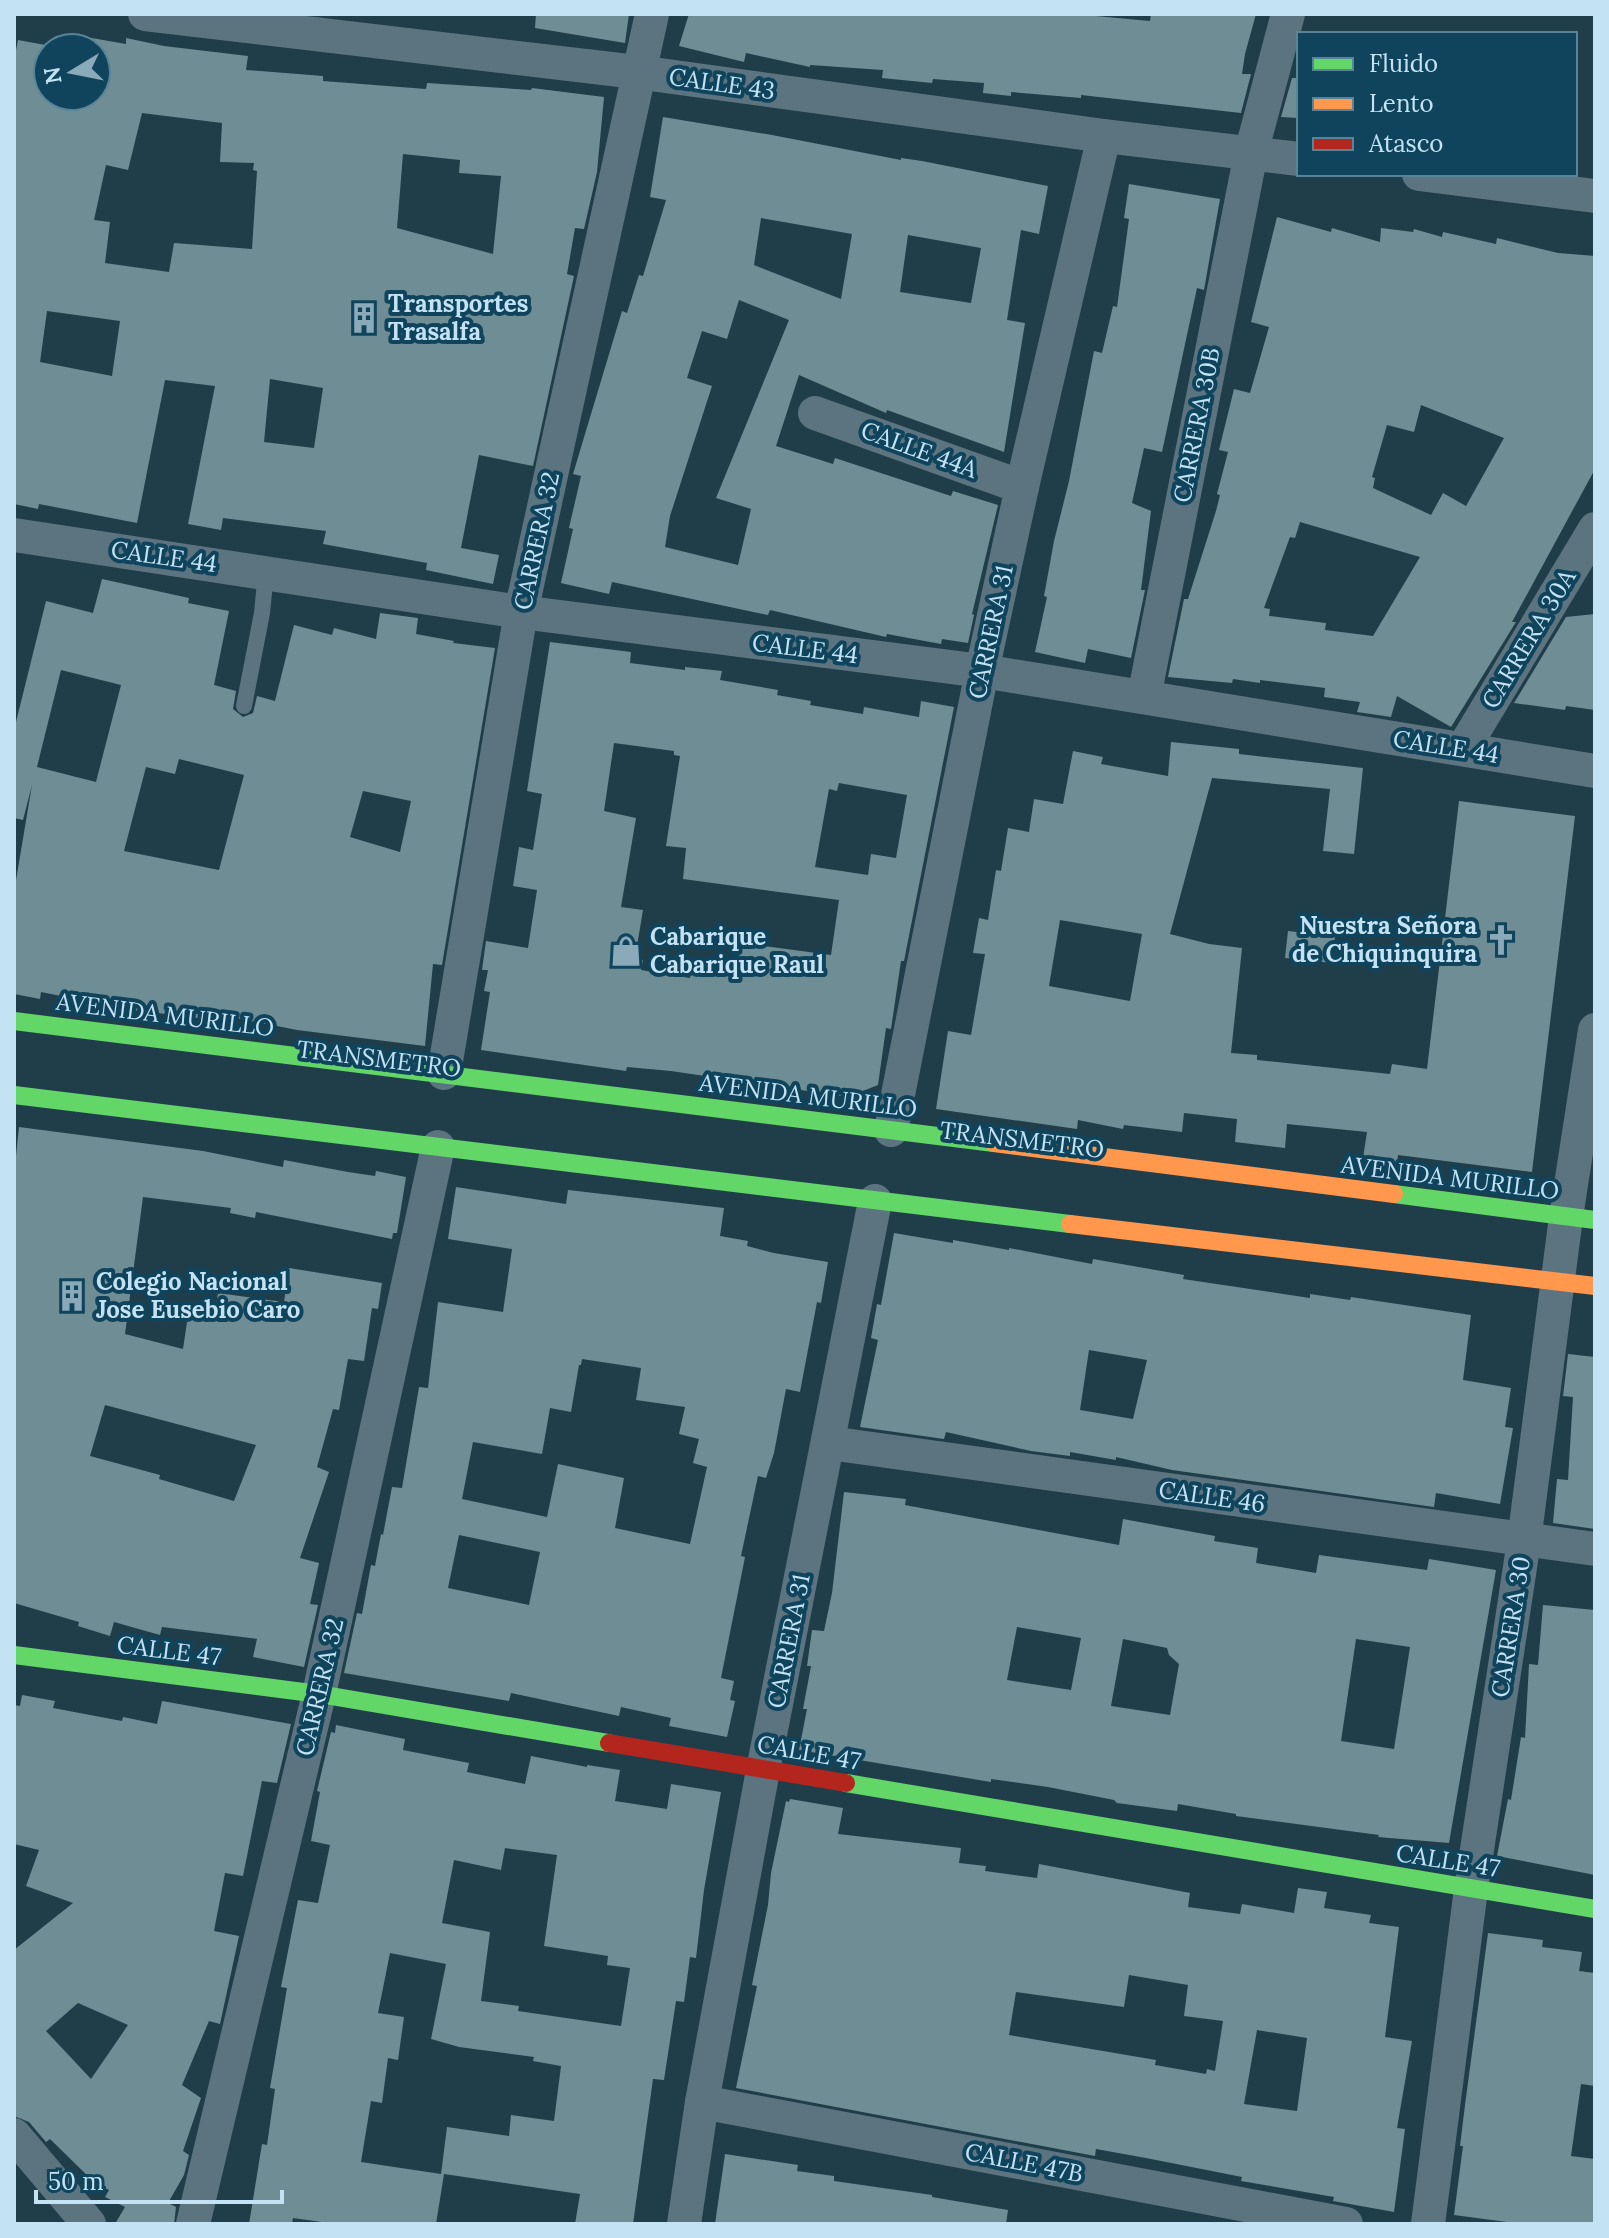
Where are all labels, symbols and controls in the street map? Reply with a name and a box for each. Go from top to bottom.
north arrow [32,32,112,112]
legend [1297,32,1577,176]
text: Fluido [1369,48,1438,79]
street label: CALLE 43 [667,61,777,106]
text: N [37,65,68,86]
text: Lento [1369,88,1434,119]
text: Atasco [1368,128,1443,159]
place label: Transportes Trasalfa [388,288,528,347]
building icon: Transportes Trasalfa [347,301,381,335]
street label: CARRERA 30B [1166,345,1227,505]
street label: CALLE 44A [857,414,983,485]
street label: CARRERA 32 [507,469,566,613]
street label: CALLE 44 [109,534,219,579]
street label: CARRERA 31 [961,562,1020,702]
street label: CARRERA 30A [1475,562,1583,714]
street label: CALLE 44 [750,627,860,670]
street label: CALLE 44 [1391,723,1501,770]
place label: Nuestra Señora de Chiquinquira [1292,910,1477,969]
place label: Cabarique Cabarique Raul [650,921,824,980]
church icon: Nuestra Señora de Chiquinquira [1484,923,1518,957]
shop icon: Cabarique Cabarique Raul [609,934,643,968]
street label: AVENIDA MURILLO [53,986,276,1043]
street label: TRANSMETRO [295,1033,463,1084]
street label: AVENIDA MURILLO [696,1067,919,1124]
street label: TRANSMETRO [938,1114,1106,1165]
street label: AVENIDA MURILLO [1338,1149,1561,1206]
place label: Colegio Nacional Jose Eusebio Caro [96,1266,300,1325]
building icon: Colegio Nacional Jose Eusebio Caro [55,1279,89,1313]
street label: CALLE 46 [1157,1474,1267,1519]
street label: CARRERA 30 [1484,1554,1537,1700]
street label: CARRERA 31 [760,1571,817,1711]
street label: CARRERA 32 [289,1615,350,1759]
street label: CALLE 47 [115,1629,223,1672]
street label: CALLE 47 [755,1728,863,1777]
street label: CALLE 47 [1394,1837,1502,1884]
street label: CALLE 47B [962,2136,1086,2189]
scale bar [36,2154,282,2204]
text: 50 m [48,2166,104,2197]

